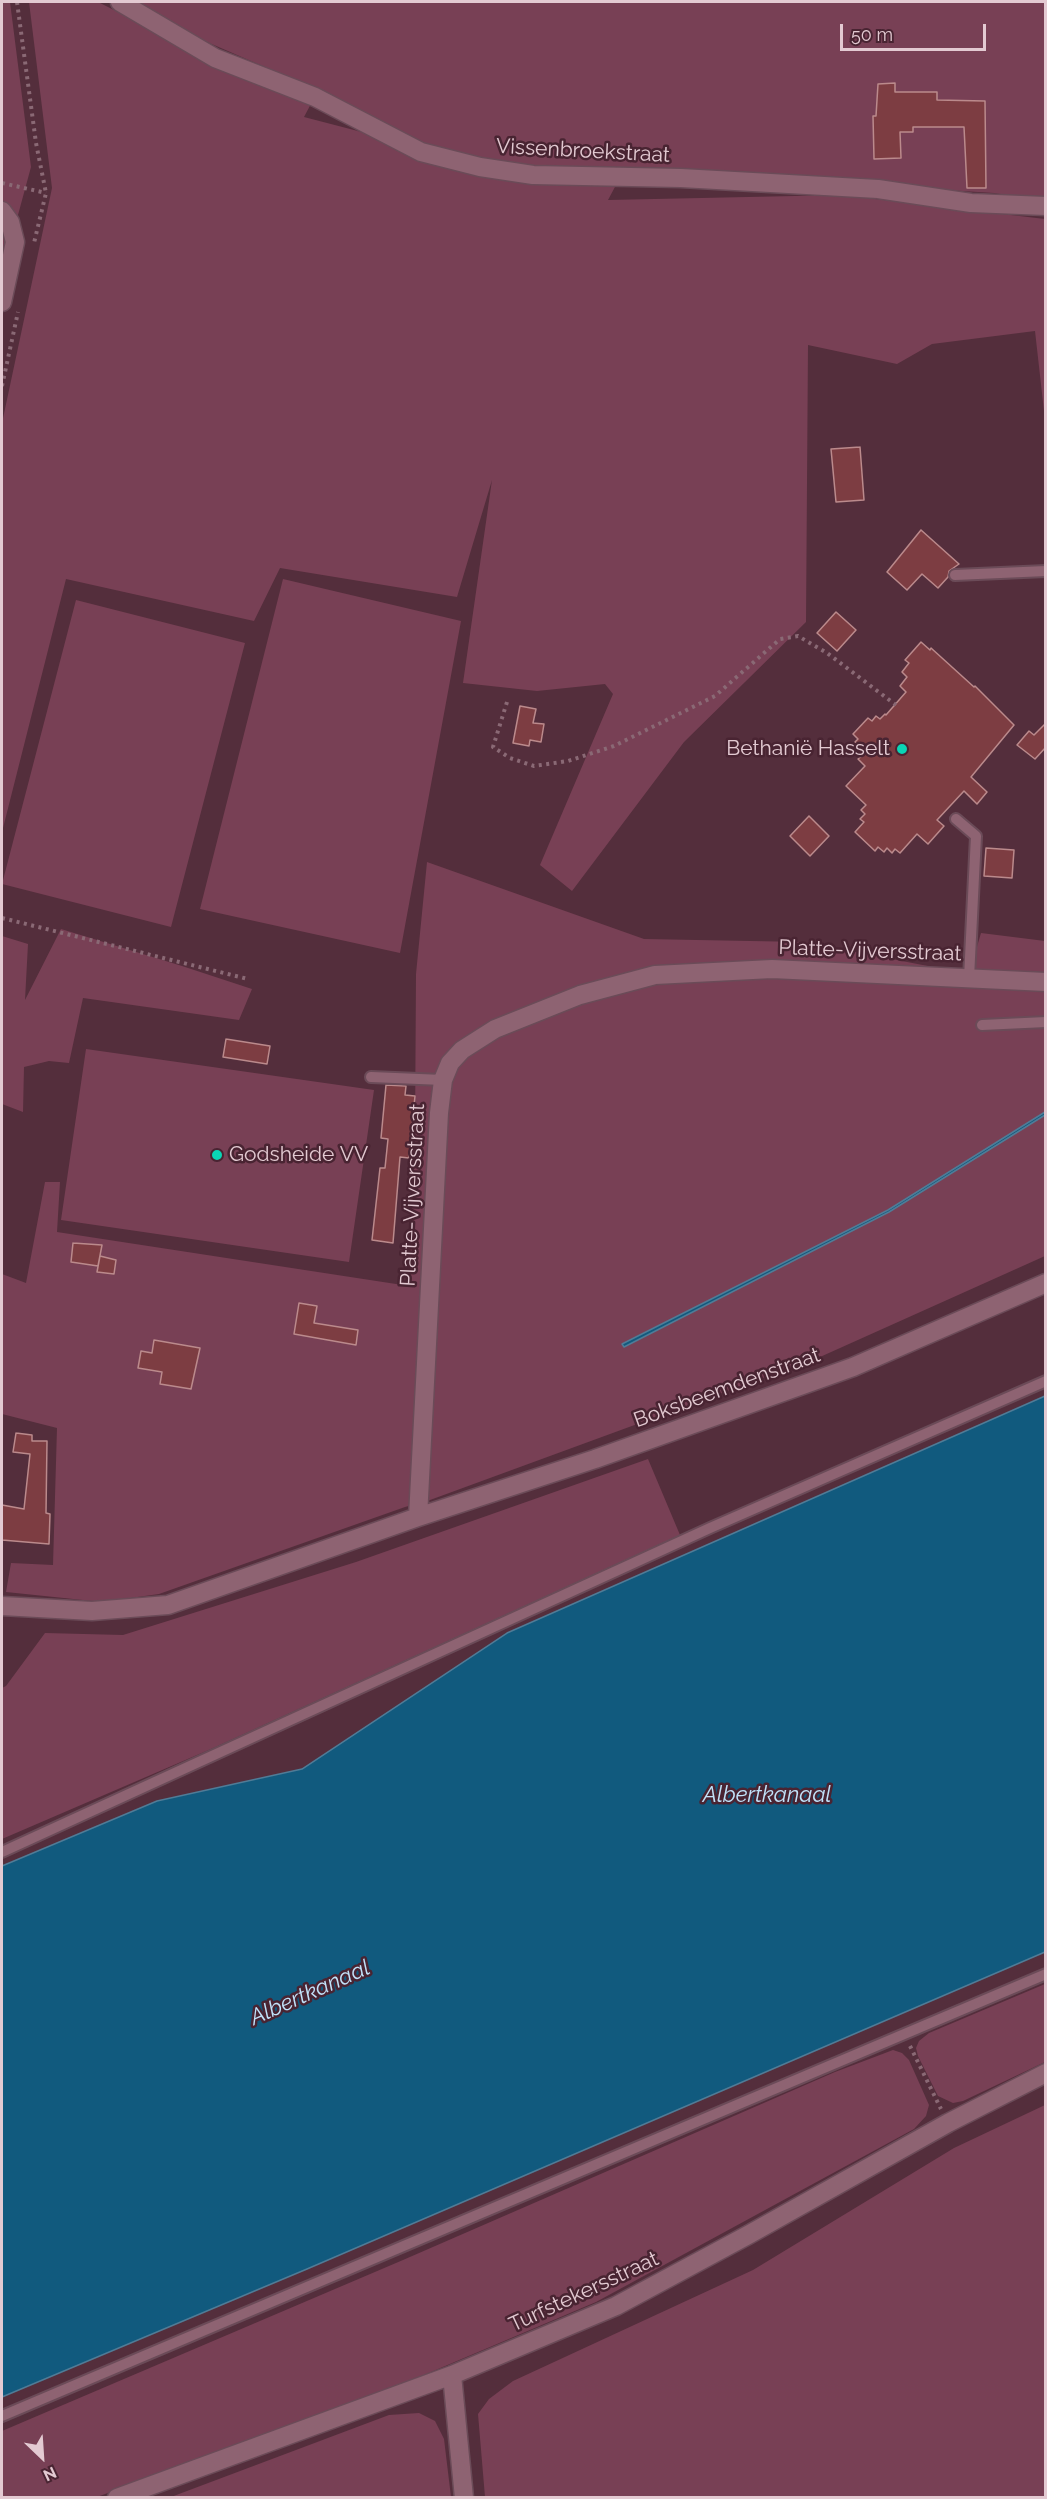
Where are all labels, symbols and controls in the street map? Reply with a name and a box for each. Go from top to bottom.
scale bar [843,12,988,50]
text: 50 m [851,24,893,45]
street label: Vissenbroekstraat [495,134,671,168]
place label: Bethanië Hasselt [726,736,890,762]
marker: Bethanië Hasselt [895,742,909,756]
street label: Platte-Vijversstraat [778,935,962,967]
street label: Platte-Vijversstraat [396,1103,430,1287]
place label: Godsheide VV [229,1142,368,1168]
marker: Godsheide VV [210,1148,224,1162]
street label: Boksbeemdenstraat [630,1343,824,1433]
water label: Albertkanaal [703,1782,831,1808]
water label: Albertkanaal [246,1955,374,2031]
street label: Turfstekersstraat [505,2246,663,2338]
north arrow [12,2427,72,2487]
text: N [40,2463,59,2485]

